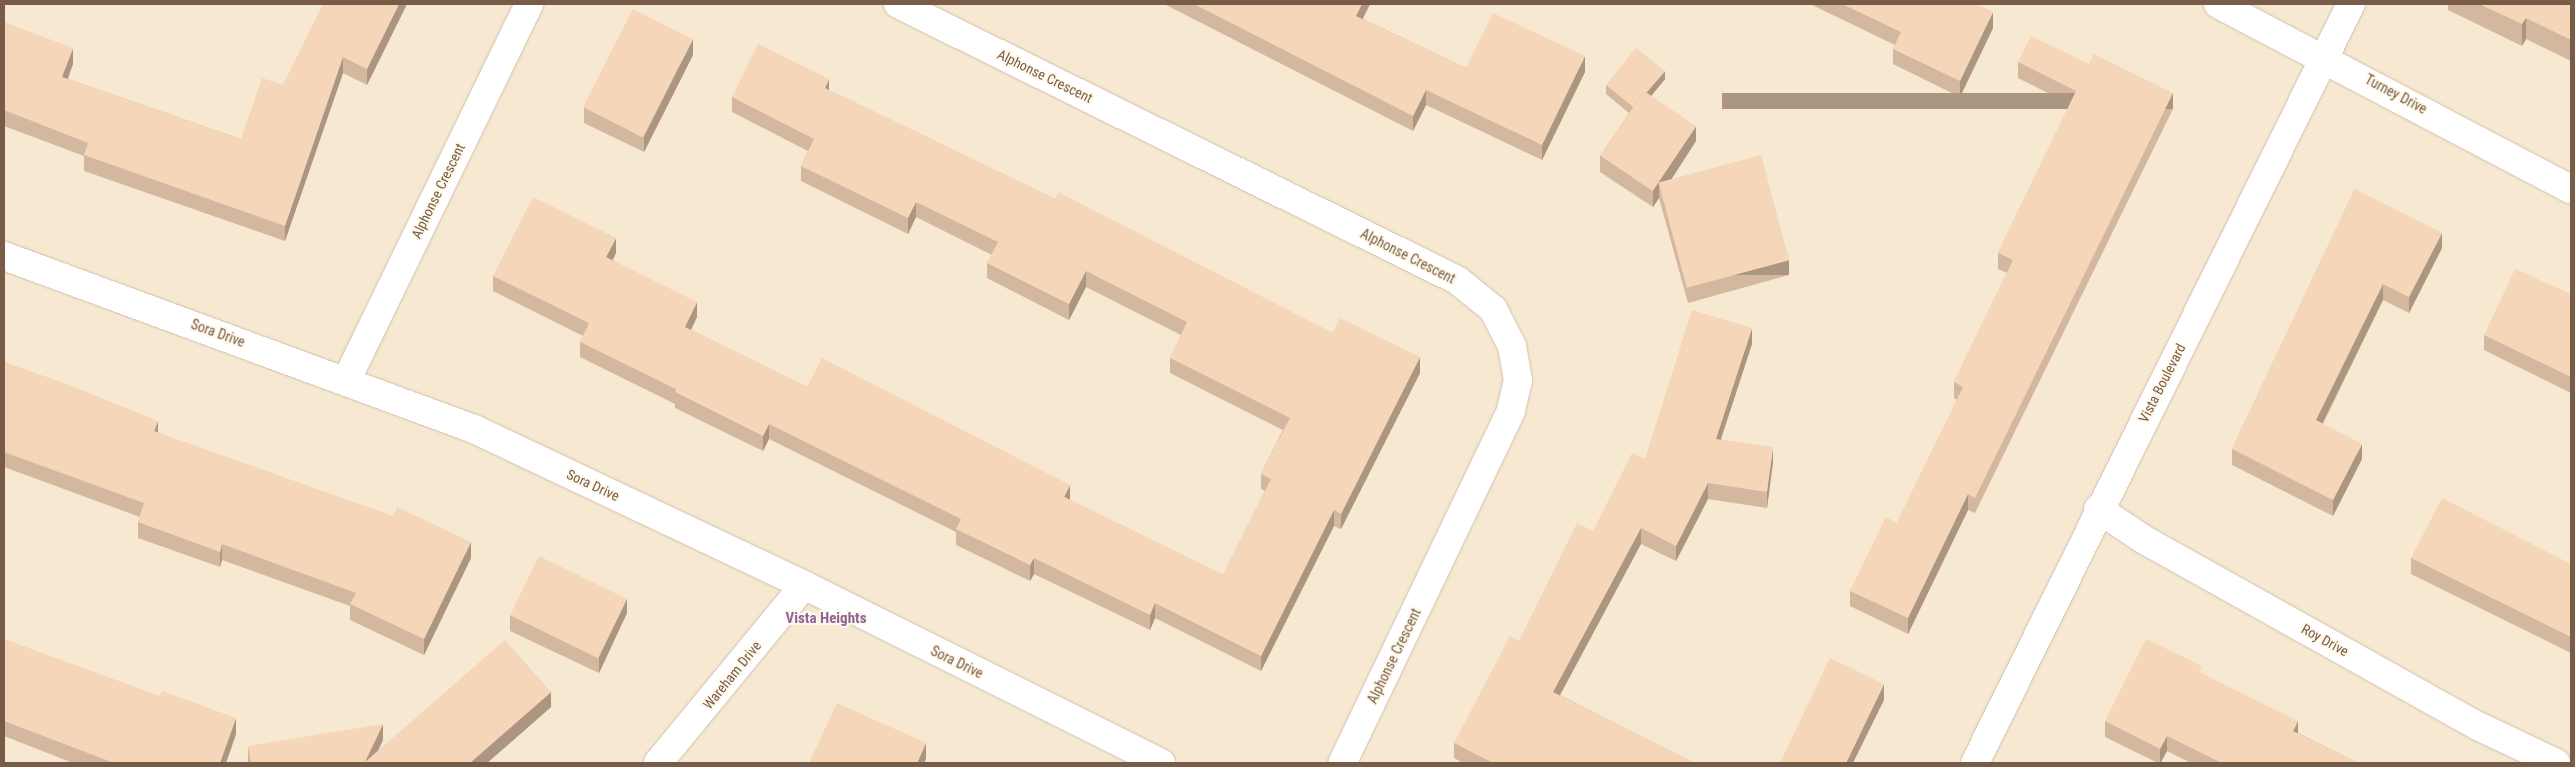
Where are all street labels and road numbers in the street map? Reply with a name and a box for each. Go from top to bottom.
street label: Alphonse Crescent [995,46,1095,106]
street label: Turney Drive [2362,71,2430,117]
street label: Alphonse Crescent [408,141,468,241]
street label: Alphonse Crescent [1358,225,1458,287]
street label: Sora Drive [189,316,247,350]
street label: Vista Boulevard [2135,341,2189,425]
street label: Sora Drive [564,466,622,504]
street label: Alphonse Crescent [1364,606,1424,706]
street label: Roy Drive [2298,620,2352,660]
street label: Wareham Drive [699,637,765,713]
street label: Sora Drive [928,642,986,682]

